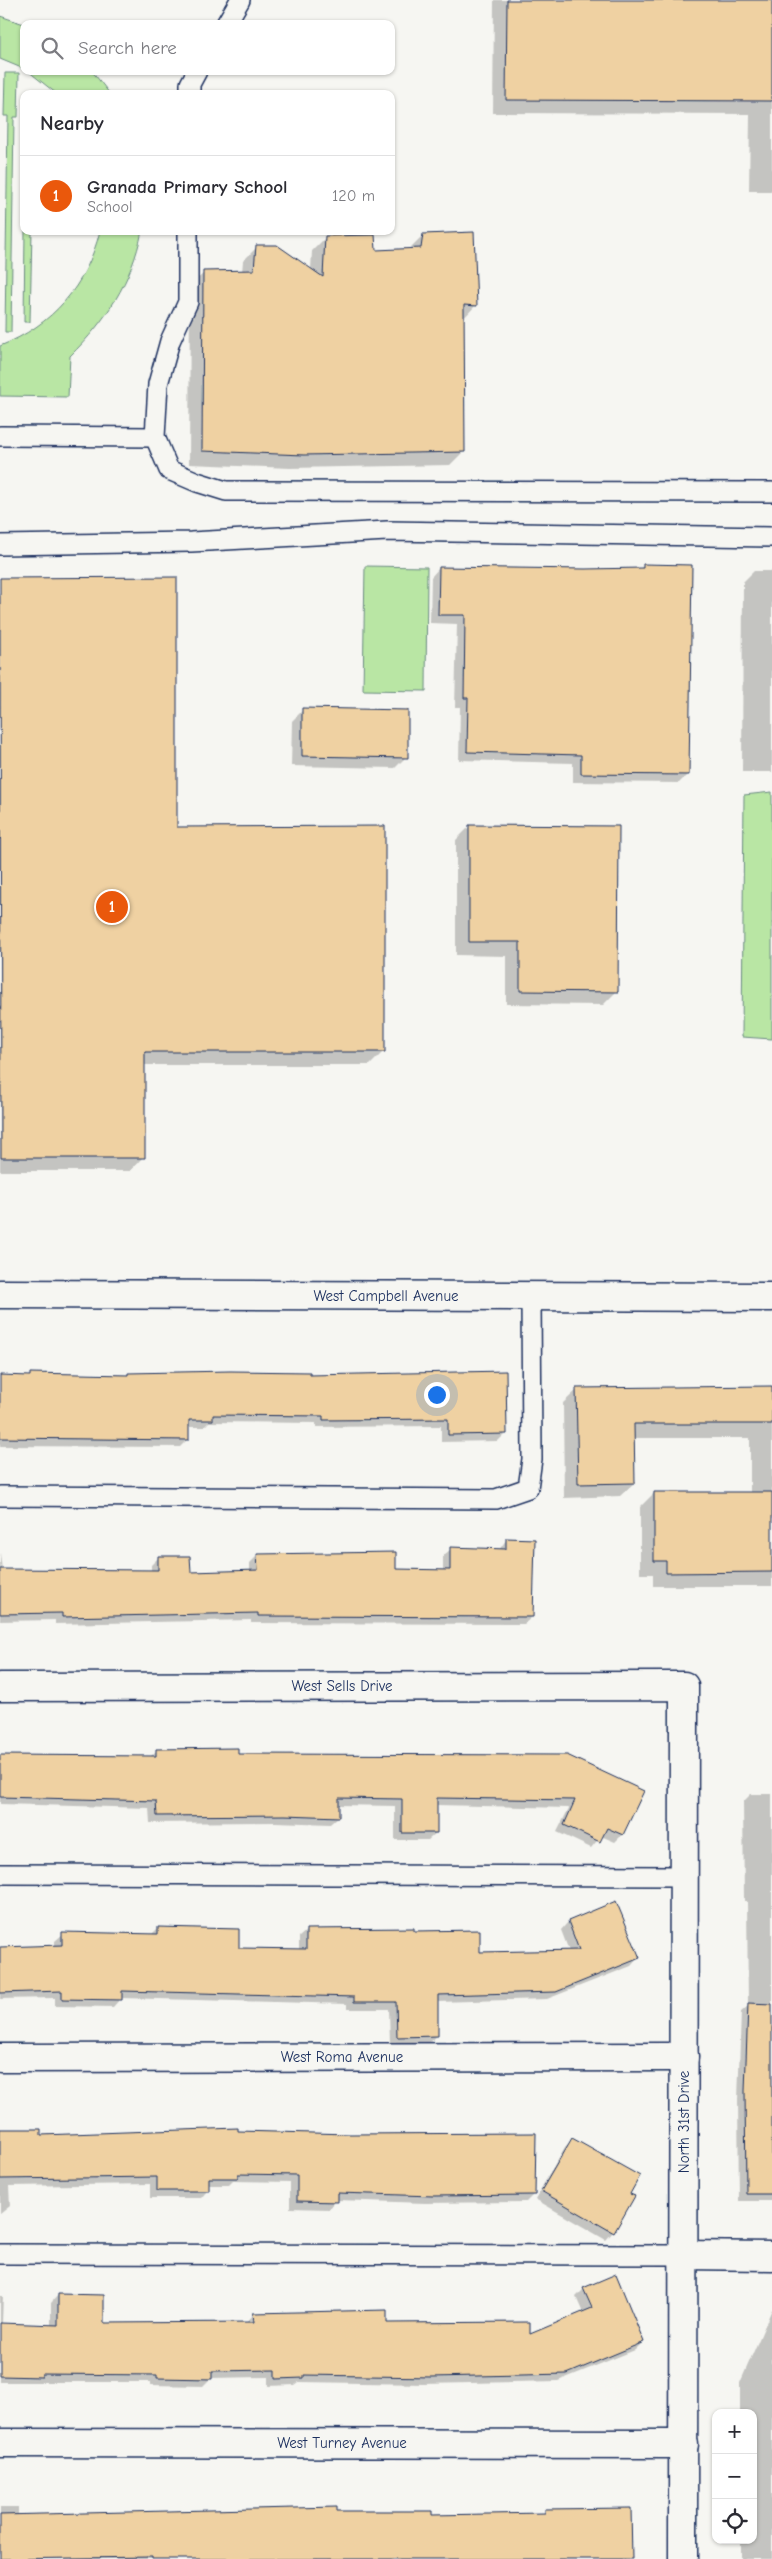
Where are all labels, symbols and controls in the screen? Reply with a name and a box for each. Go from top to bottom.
search box [20,20,395,75]
icon: search [38,34,66,62]
text: Search here [78,37,177,59]
text: Nearby [40,111,104,135]
text: Granada Primary School [87,176,288,198]
text: 1 [53,187,59,205]
text: 120 m [332,187,375,205]
text: School [87,198,133,216]
pin: 1 [96,888,128,926]
street label: West Campbell Avenue [313,1287,459,1305]
your location [424,1382,450,1408]
street label: West Sells Drive [292,1677,393,1695]
street label: West Roma Avenue [281,2048,404,2066]
street label: North 31st Drive [675,2070,693,2173]
map controls [712,2409,757,2544]
button: + [712,2409,757,2454]
street label: West Turney Avenue [277,2434,407,2452]
button: − [712,2454,757,2499]
button: locate [712,2499,757,2544]

